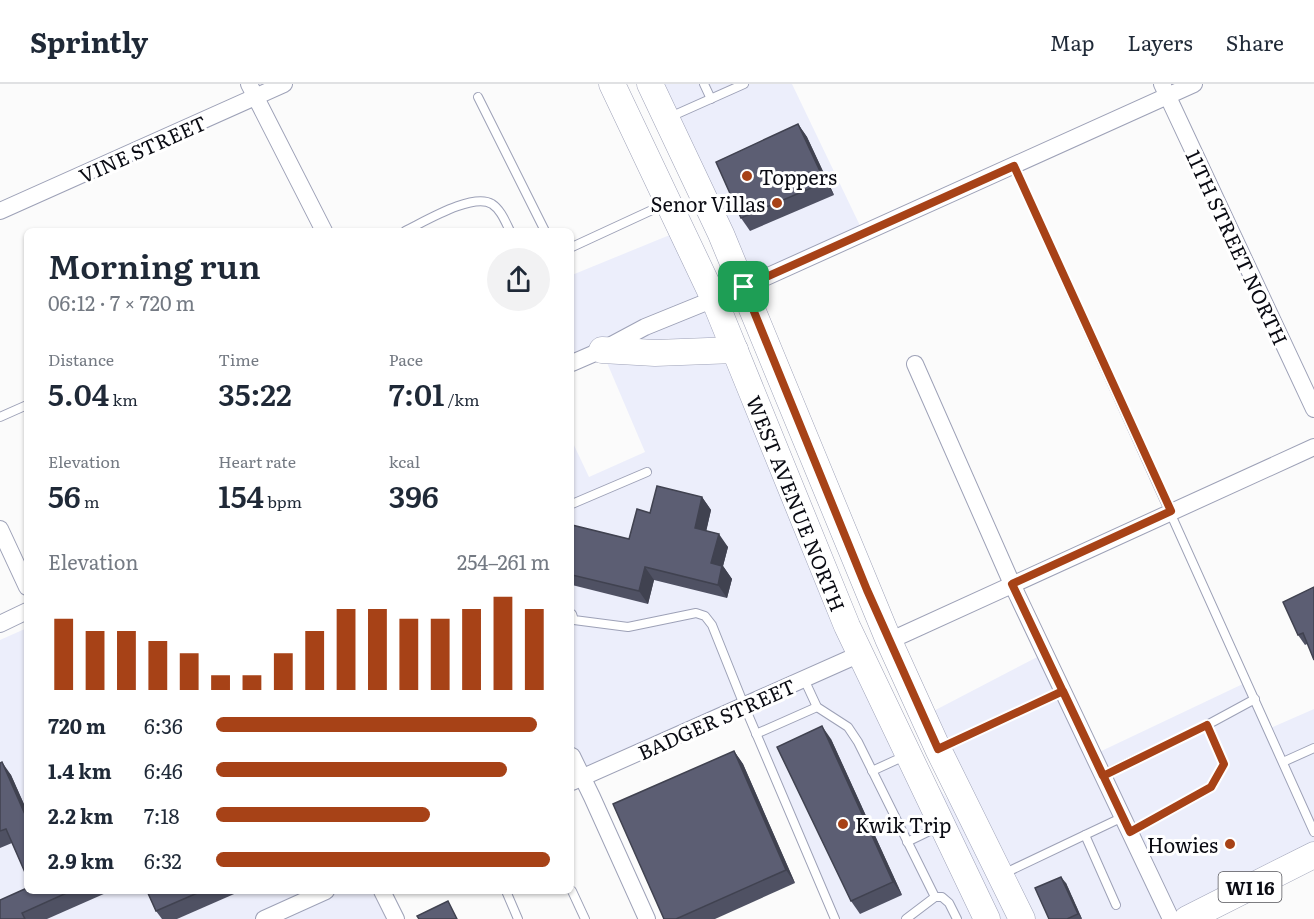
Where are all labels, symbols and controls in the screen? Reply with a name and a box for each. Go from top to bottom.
text: Sprintly [30,20,148,62]
text: Map [1050,26,1095,57]
text: Layers [1128,26,1193,57]
text: Share [1226,26,1284,57]
street label: VINE STREET [73,106,211,190]
street label: 11TH STREET NORTH [1180,144,1296,350]
place label: Toppers [759,161,837,191]
marker: Toppers [740,169,754,183]
place label: Senor Villas [651,188,765,218]
marker: Senor Villas [770,196,784,210]
text: Morning run [48,240,261,289]
button: share [487,248,550,311]
pin [718,261,769,312]
icon: arrive [727,270,760,303]
text: 06:12 · 7 × 720 m [48,287,195,317]
text: Distance [48,347,114,371]
text: Time [218,347,259,371]
text: Pace [389,347,423,371]
text: 5.04 [48,371,109,415]
text: 35:22 [218,371,292,415]
text: 7:01 [389,371,444,415]
text: km [109,387,138,411]
text: /km [444,387,480,411]
street label: WEST AVENUE NORTH [740,390,854,616]
text: Elevation [48,449,120,473]
text: Heart rate [218,449,296,473]
text: kcal [389,449,420,473]
text: 56 [48,473,81,517]
text: 154 [218,473,264,517]
text: 396 [389,473,439,517]
text: m [81,489,100,513]
text: bpm [264,489,302,513]
text: Elevation [48,546,138,576]
text: 254–261 m [457,546,550,576]
street label: BADGER STREET [632,670,800,766]
text: 720 m [48,710,106,740]
text: 6:36 [144,710,183,740]
text: 1.4 km [48,755,112,785]
text: 6:46 [144,755,183,785]
text: 2.2 km [48,800,113,830]
text: 7:18 [144,800,180,830]
place label: Kwik Trip [855,809,951,839]
marker: Kwik Trip [836,817,850,831]
place label: Howies [1147,829,1218,859]
marker: Howies [1223,837,1237,851]
text: 2.9 km [48,845,114,875]
text: 6:32 [144,845,182,875]
road number: WI 16 [1218,872,1282,902]

